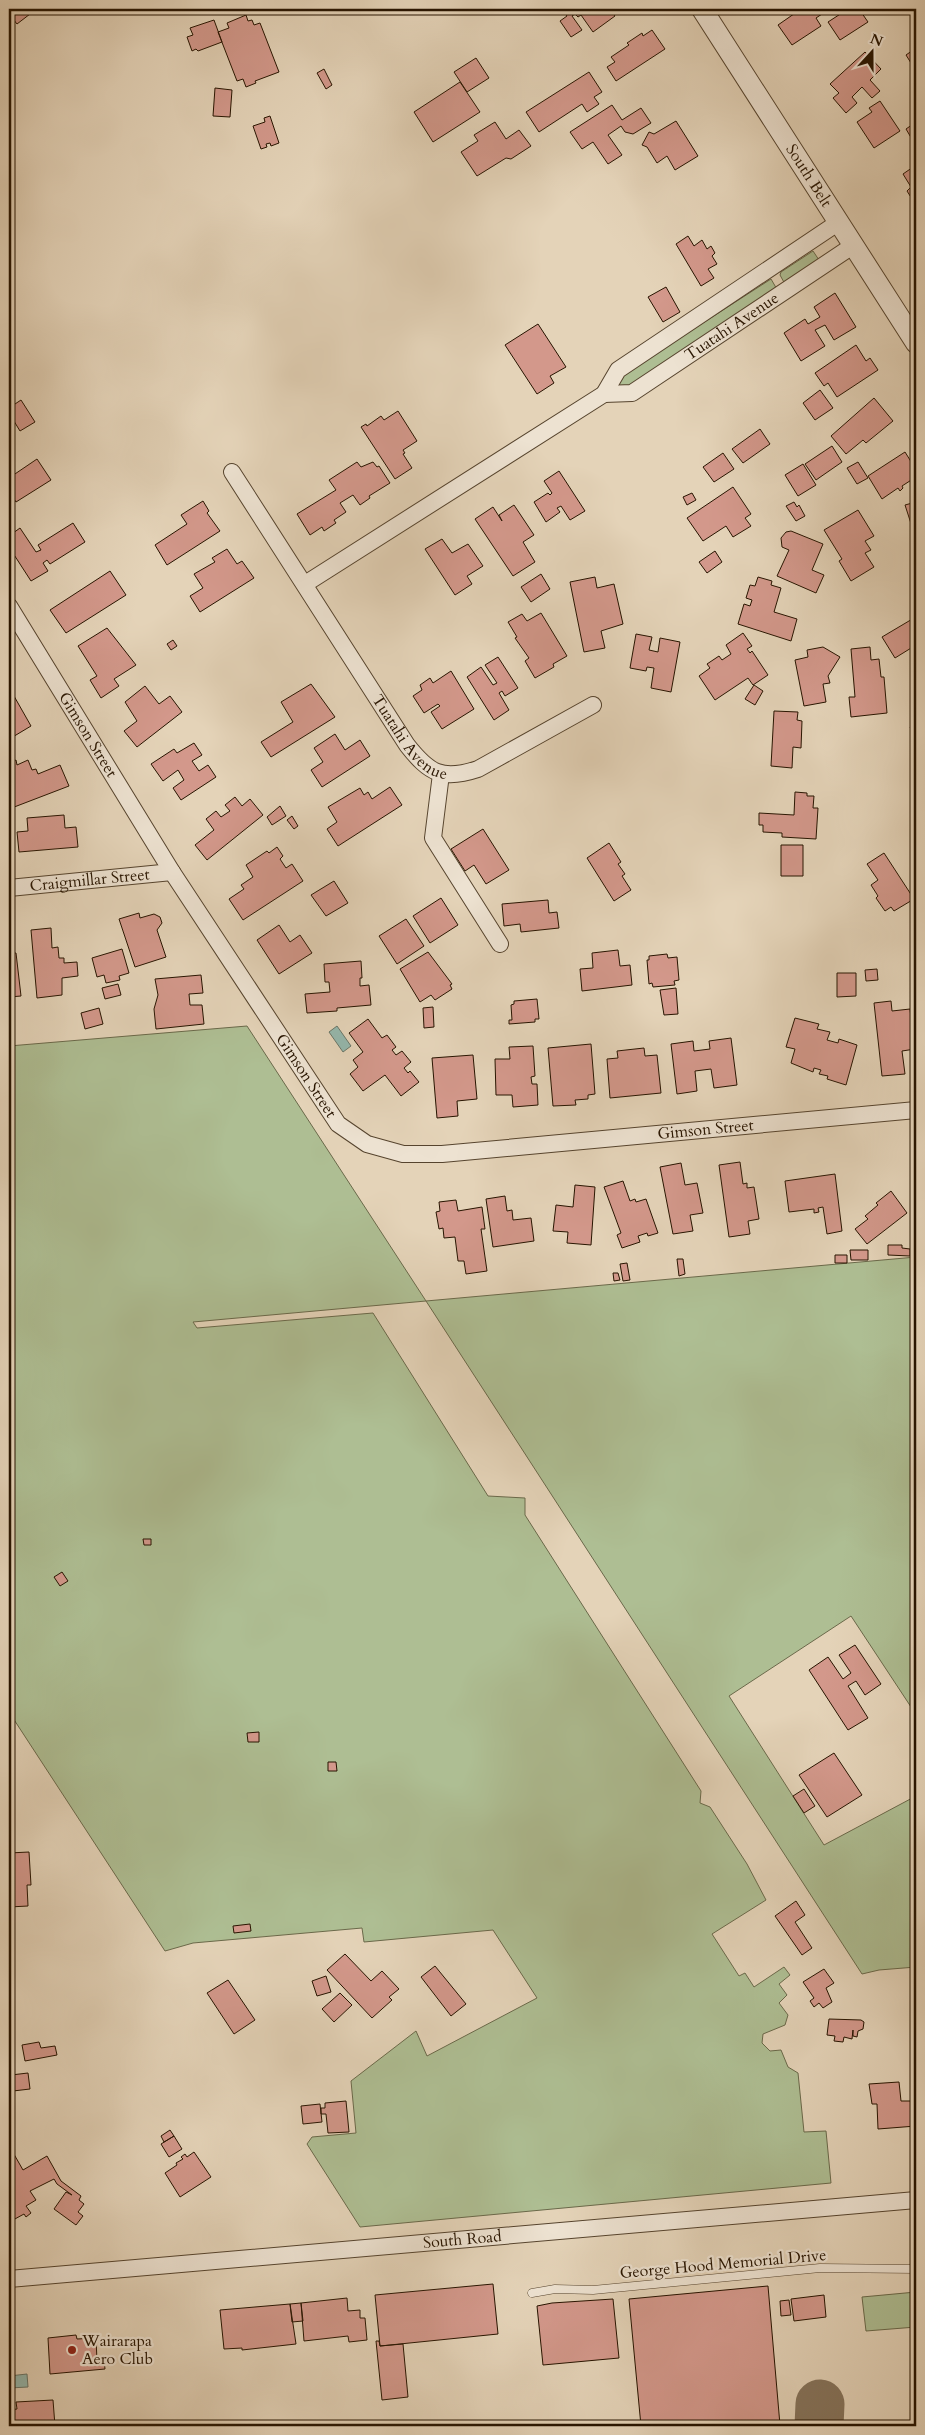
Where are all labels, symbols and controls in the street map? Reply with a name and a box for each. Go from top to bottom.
north arrow [848,28,898,78]
text: N [867,29,886,51]
street label: South Belt [780,140,837,211]
street label: Tuatahi Avenue [680,287,783,366]
street label: Gimson Street [53,688,123,782]
street label: Tuatahi Avenue [367,690,449,785]
street label: Craigmillar Street [29,863,151,897]
street label: Gimson Street [270,1029,342,1122]
street label: Gimson Street [656,1114,755,1145]
street label: South Road [422,2225,503,2254]
street label: George Hood Memorial Drive [619,2244,827,2284]
place label: Wairarapa Aero Club [81,2330,153,2370]
marker: Wairarapa Aero Club [66,2344,78,2356]

